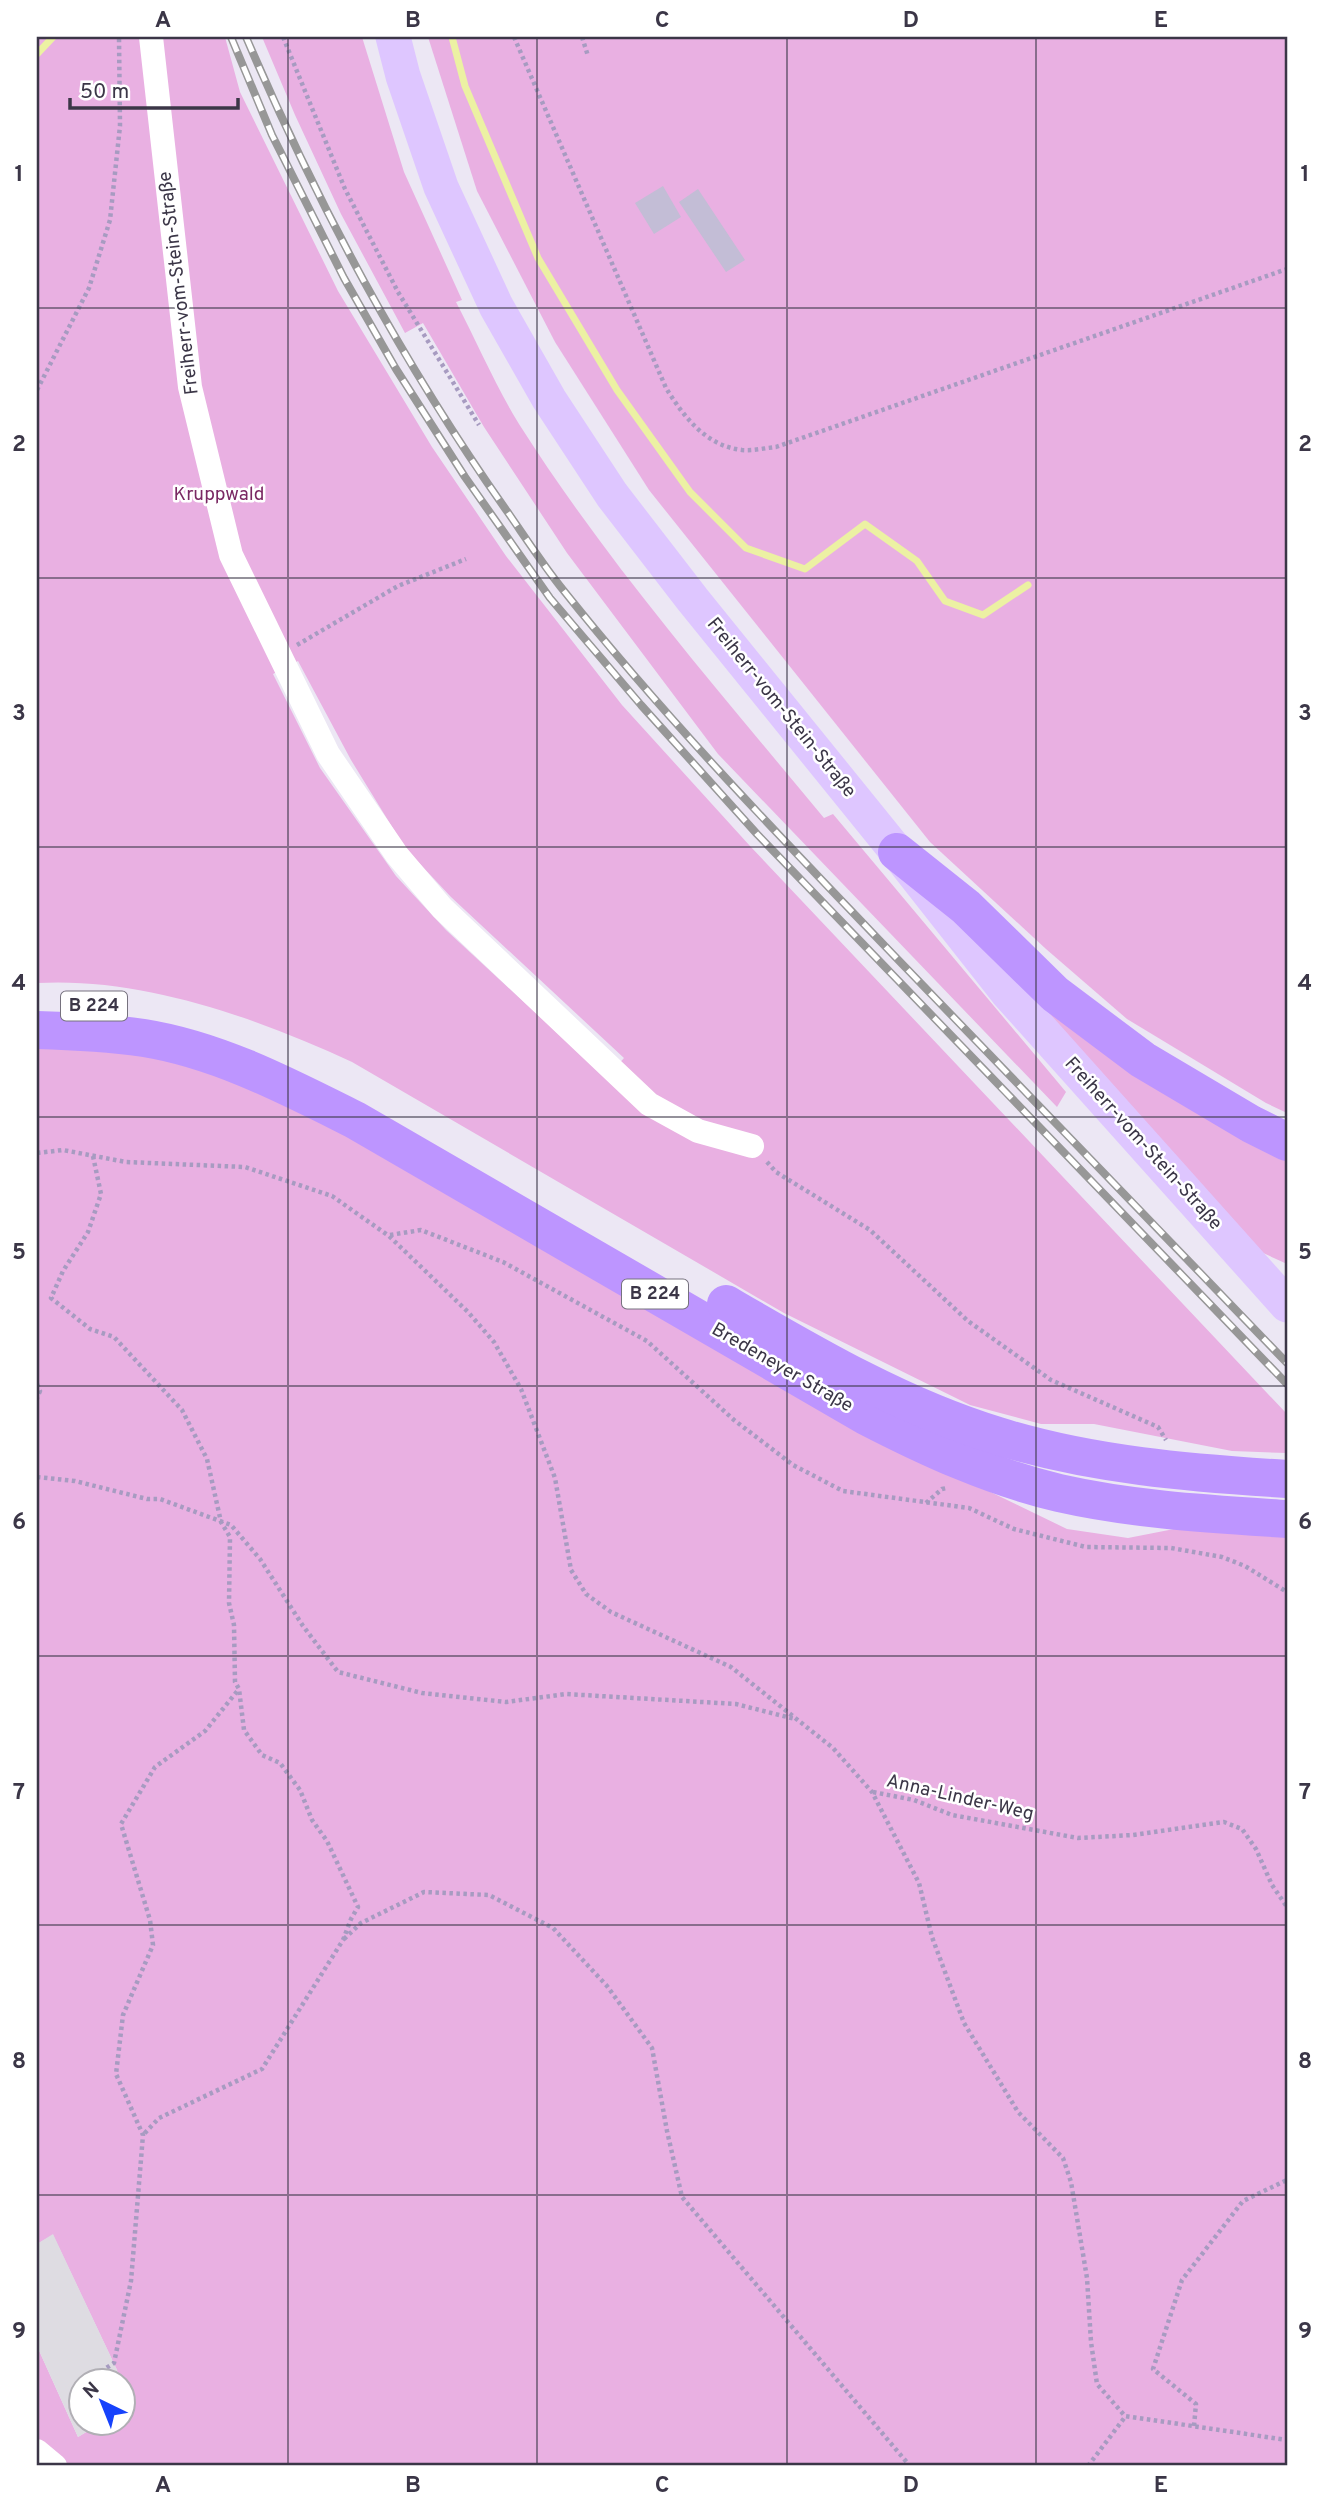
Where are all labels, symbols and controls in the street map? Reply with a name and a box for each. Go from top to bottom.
text: A [155,7,171,36]
text: B [405,7,421,36]
text: C [655,7,669,36]
text: D [903,7,919,36]
text: E [1154,7,1168,36]
scale bar [70,66,238,110]
text: 50 m [80,79,129,106]
text: 1 [14,161,24,190]
text: 1 [1300,161,1310,190]
street label: Freiherr-vom-Stein-Straße [153,170,205,396]
text: 2 [12,431,26,460]
text: 2 [1298,431,1312,460]
park label: Kruppwald [174,483,264,507]
street label: Freiherr-vom-Stein-Straße [701,613,861,803]
text: 3 [12,700,26,729]
text: 3 [1298,700,1312,729]
text: 4 [12,970,26,999]
text: 4 [1298,970,1312,999]
road number: B 224 [61,992,127,1021]
street label: Freiherr-vom-Stein-Straße [1059,1052,1227,1236]
text: 5 [12,1239,26,1268]
text: 5 [1298,1239,1312,1268]
road number: B 224 [622,1280,688,1308]
street label: Bredeneyer Straße [707,1318,857,1418]
text: 6 [12,1509,26,1538]
text: 6 [1298,1509,1312,1538]
street label: Anna-Linder-Weg [884,1769,1036,1827]
text: 7 [13,1779,25,1808]
text: 7 [1299,1779,1311,1808]
text: 8 [12,2048,26,2077]
text: 8 [1298,2048,1312,2077]
text: 9 [12,2318,26,2347]
text: 9 [1298,2318,1312,2347]
north arrow [66,2366,136,2436]
text: N [79,2378,105,2404]
text: A [155,2472,171,2501]
text: B [405,2472,421,2501]
text: C [655,2472,669,2501]
text: D [903,2472,919,2501]
text: E [1154,2472,1168,2501]

